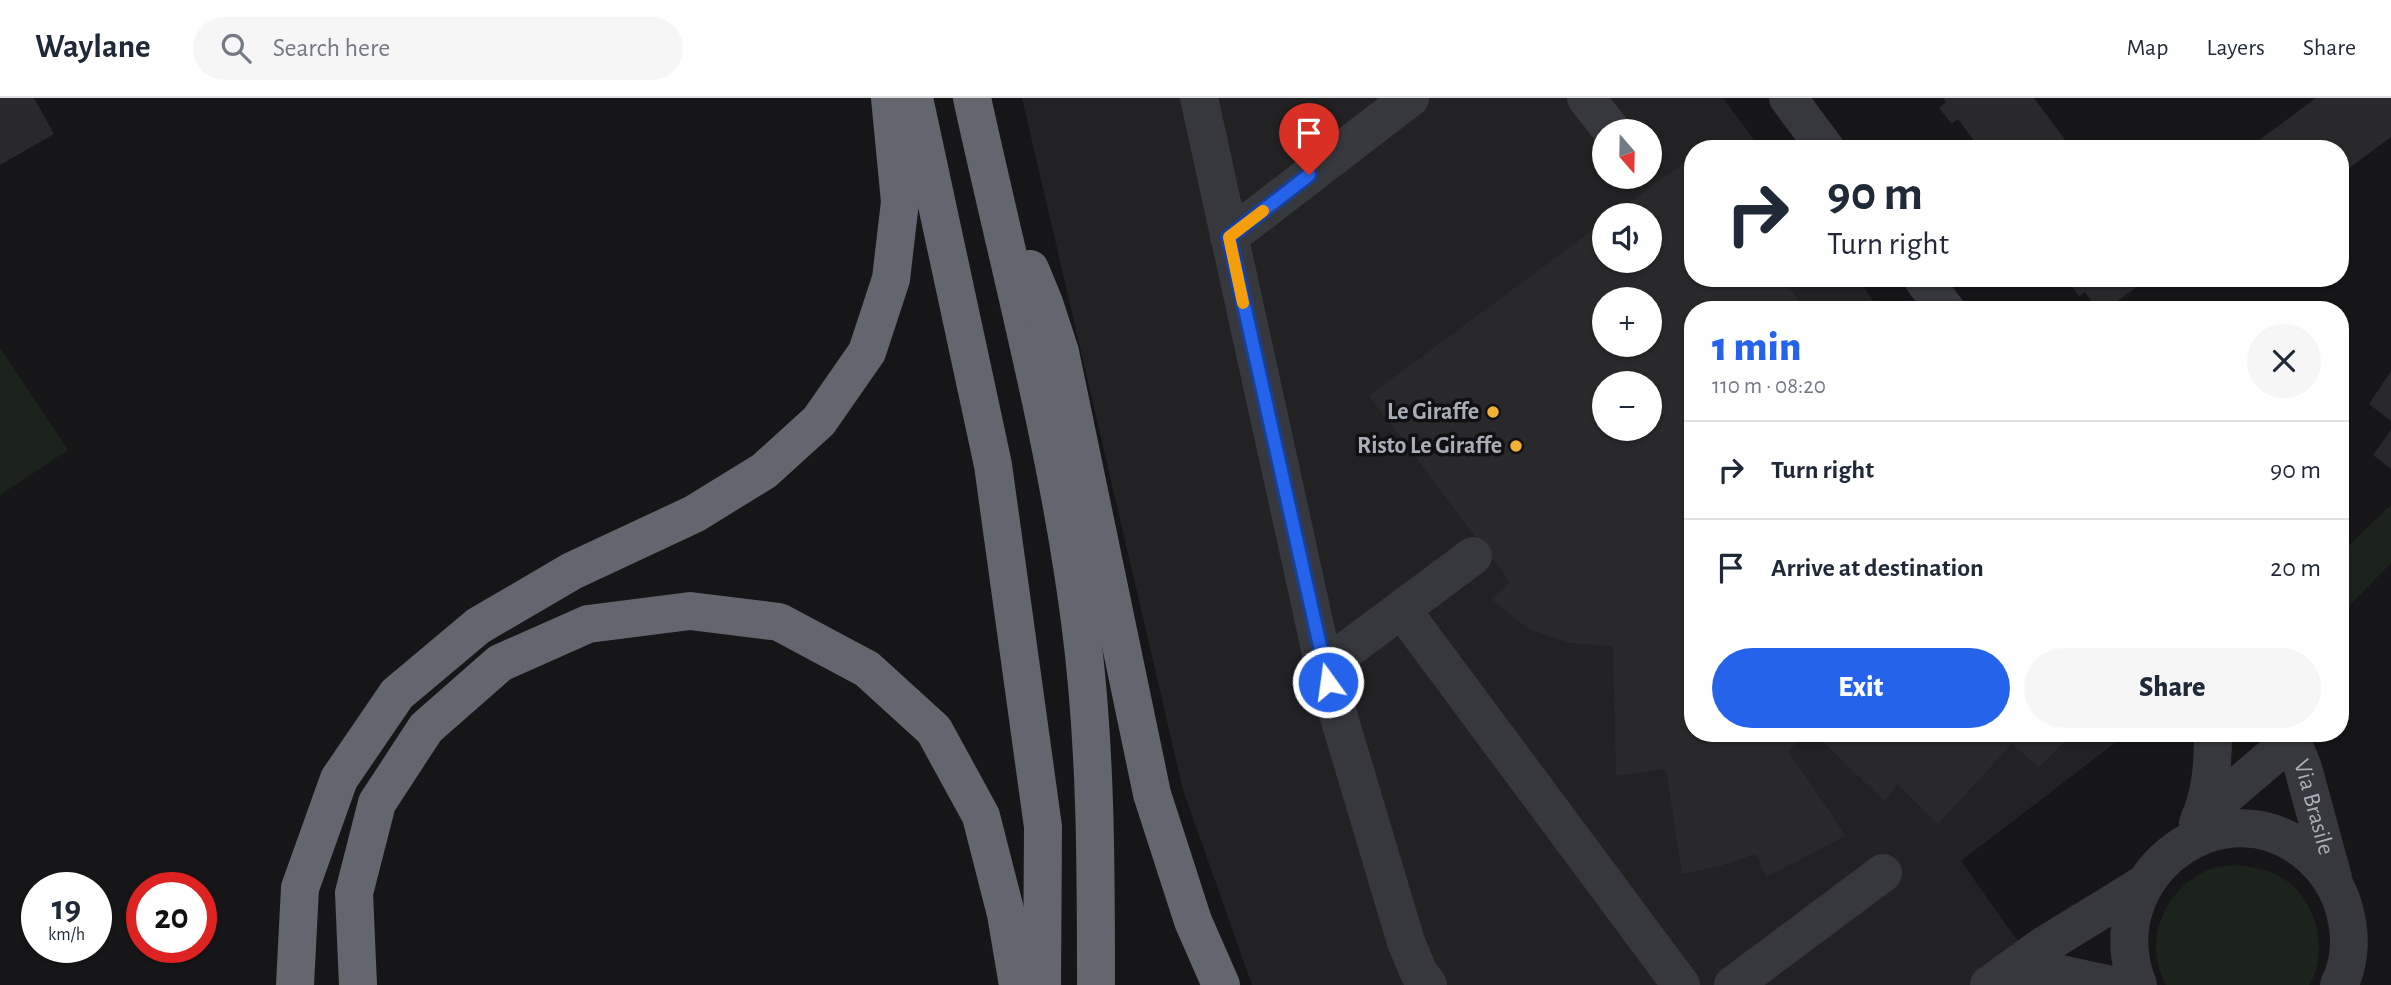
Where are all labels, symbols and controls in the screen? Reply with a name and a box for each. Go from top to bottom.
search box [193,17,683,80]
icon: search [217,29,255,67]
text: Waylane [35,31,151,64]
text: Search here [273,35,390,61]
text: Map [2126,36,2168,60]
text: Layers [2206,36,2265,60]
text: Share [2303,36,2356,60]
pin [1279,103,1339,175]
icon: arrive [1290,114,1328,152]
north arrow [1592,119,1662,189]
map controls [1592,119,1662,441]
icon: right [1712,168,1803,259]
text: 90 m [1827,170,1923,219]
button: sound [1592,203,1662,273]
text: Turn right [1827,228,1949,260]
button: + [1592,287,1662,357]
button: close [2247,324,2321,398]
text: 1 min [1712,326,1801,368]
button: − [1592,371,1662,441]
text: 110 m · 08:20 [1712,375,1826,398]
place label: Le Giraffe [1387,400,1479,424]
marker: Le Giraffe [1485,404,1501,420]
place label: Risto Le Giraffe [1357,434,1502,458]
marker: Risto Le Giraffe [1508,438,1524,454]
icon: right [1712,451,1750,489]
text: Turn right [1771,457,1874,483]
text: 90 m [2270,457,2321,483]
icon: arrive [1712,549,1750,587]
text: Arrive at destination [1771,555,1984,581]
text: 20 m [2270,555,2321,581]
position arrow [1291,645,1365,719]
button: Exit [1712,648,2010,728]
button: Share [2024,648,2321,728]
street label: Via Brasile [2289,756,2338,858]
speed limit sign: 20 [126,872,217,963]
text: 19 [52,891,81,926]
text: km/h [48,926,85,944]

